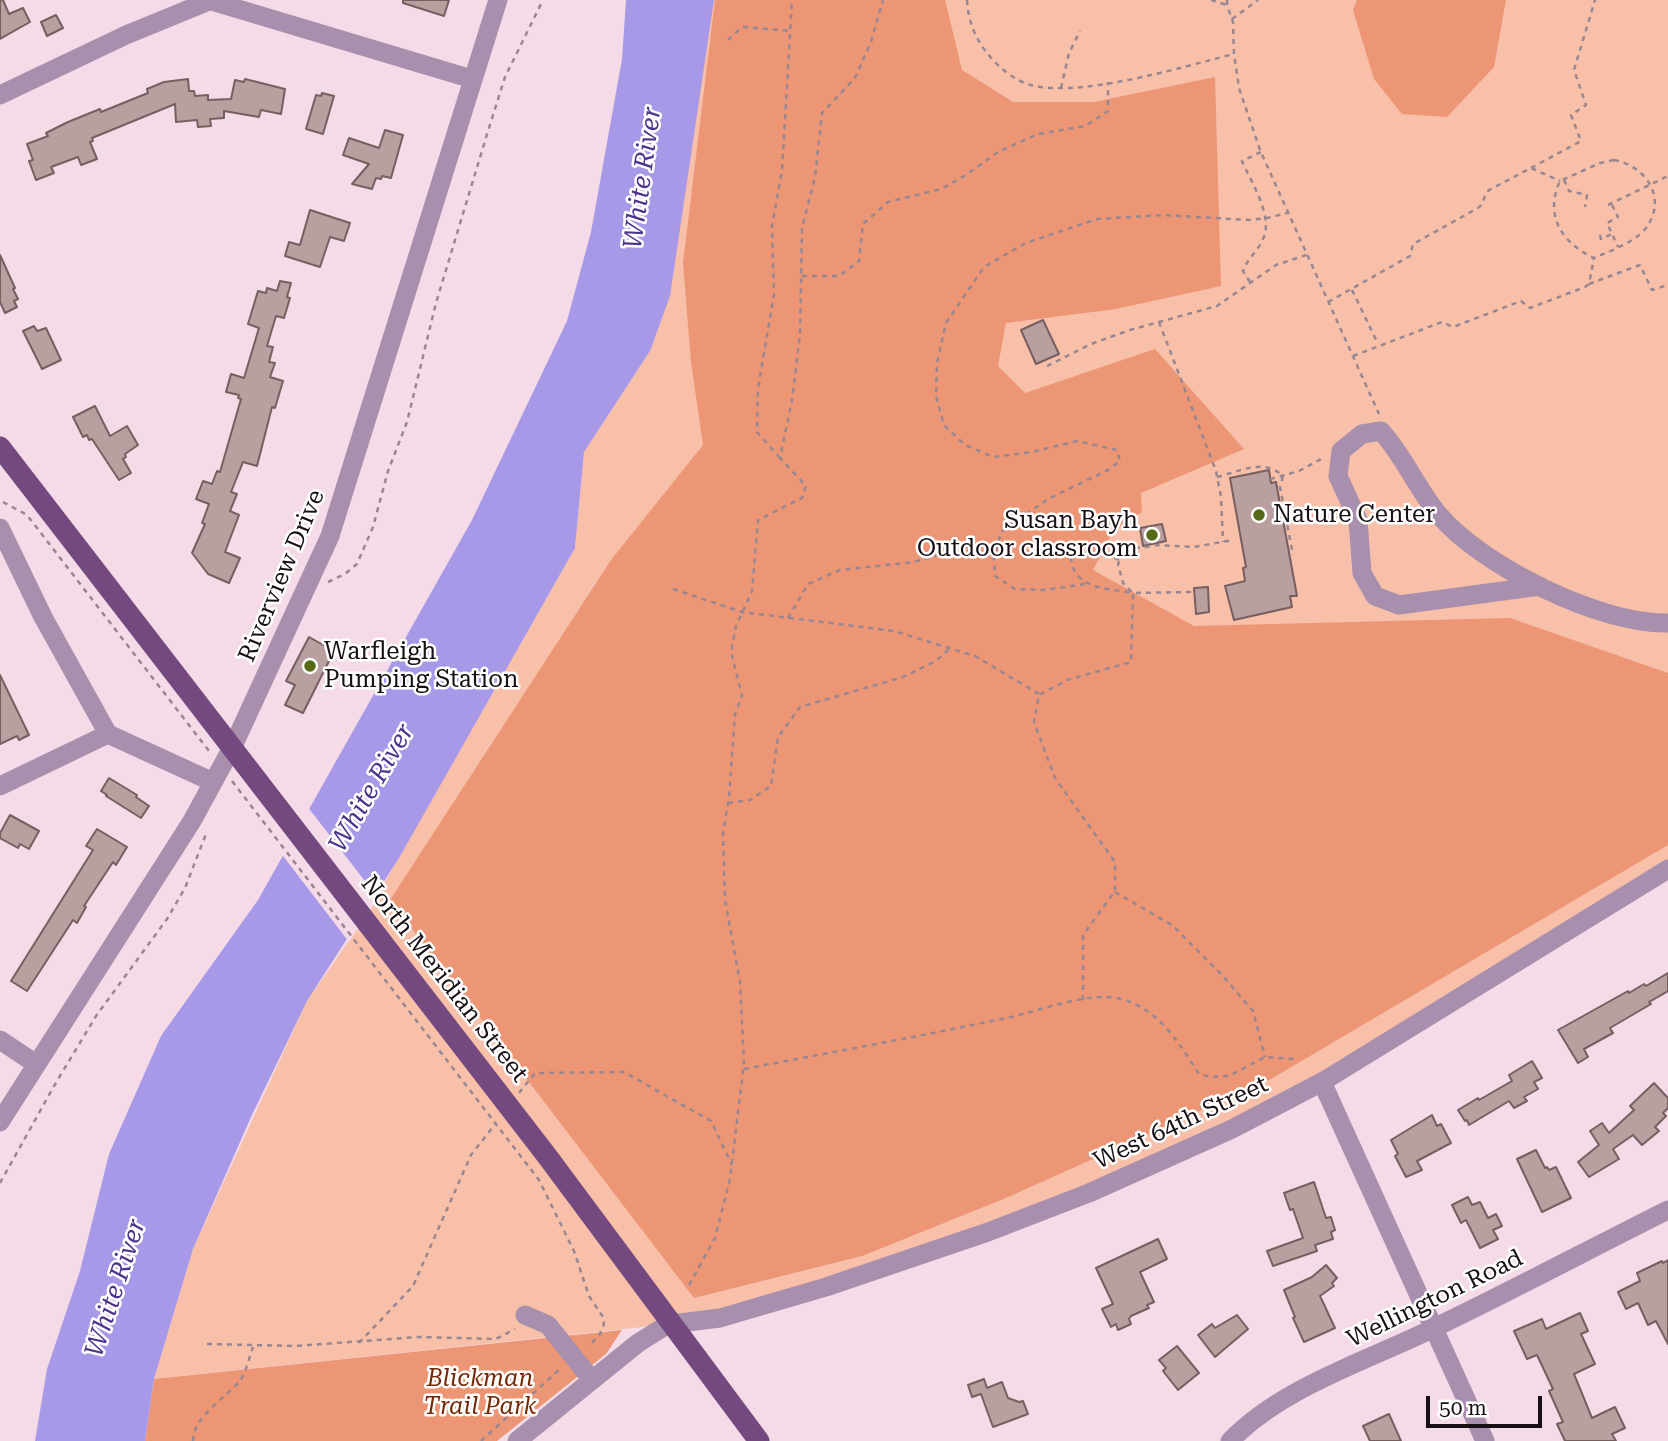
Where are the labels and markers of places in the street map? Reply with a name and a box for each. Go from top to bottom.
place label: Nature Center [1273,501,1435,529]
place label: Susan Bayh Outdoor classroom [917,507,1138,563]
marker: Nature Center [1251,507,1267,523]
marker: Susan Bayh Outdoor classroom [1144,527,1160,543]
place label: Warfleigh Pumping Station [324,638,518,694]
marker: Warfleigh Pumping Station [302,658,318,674]

